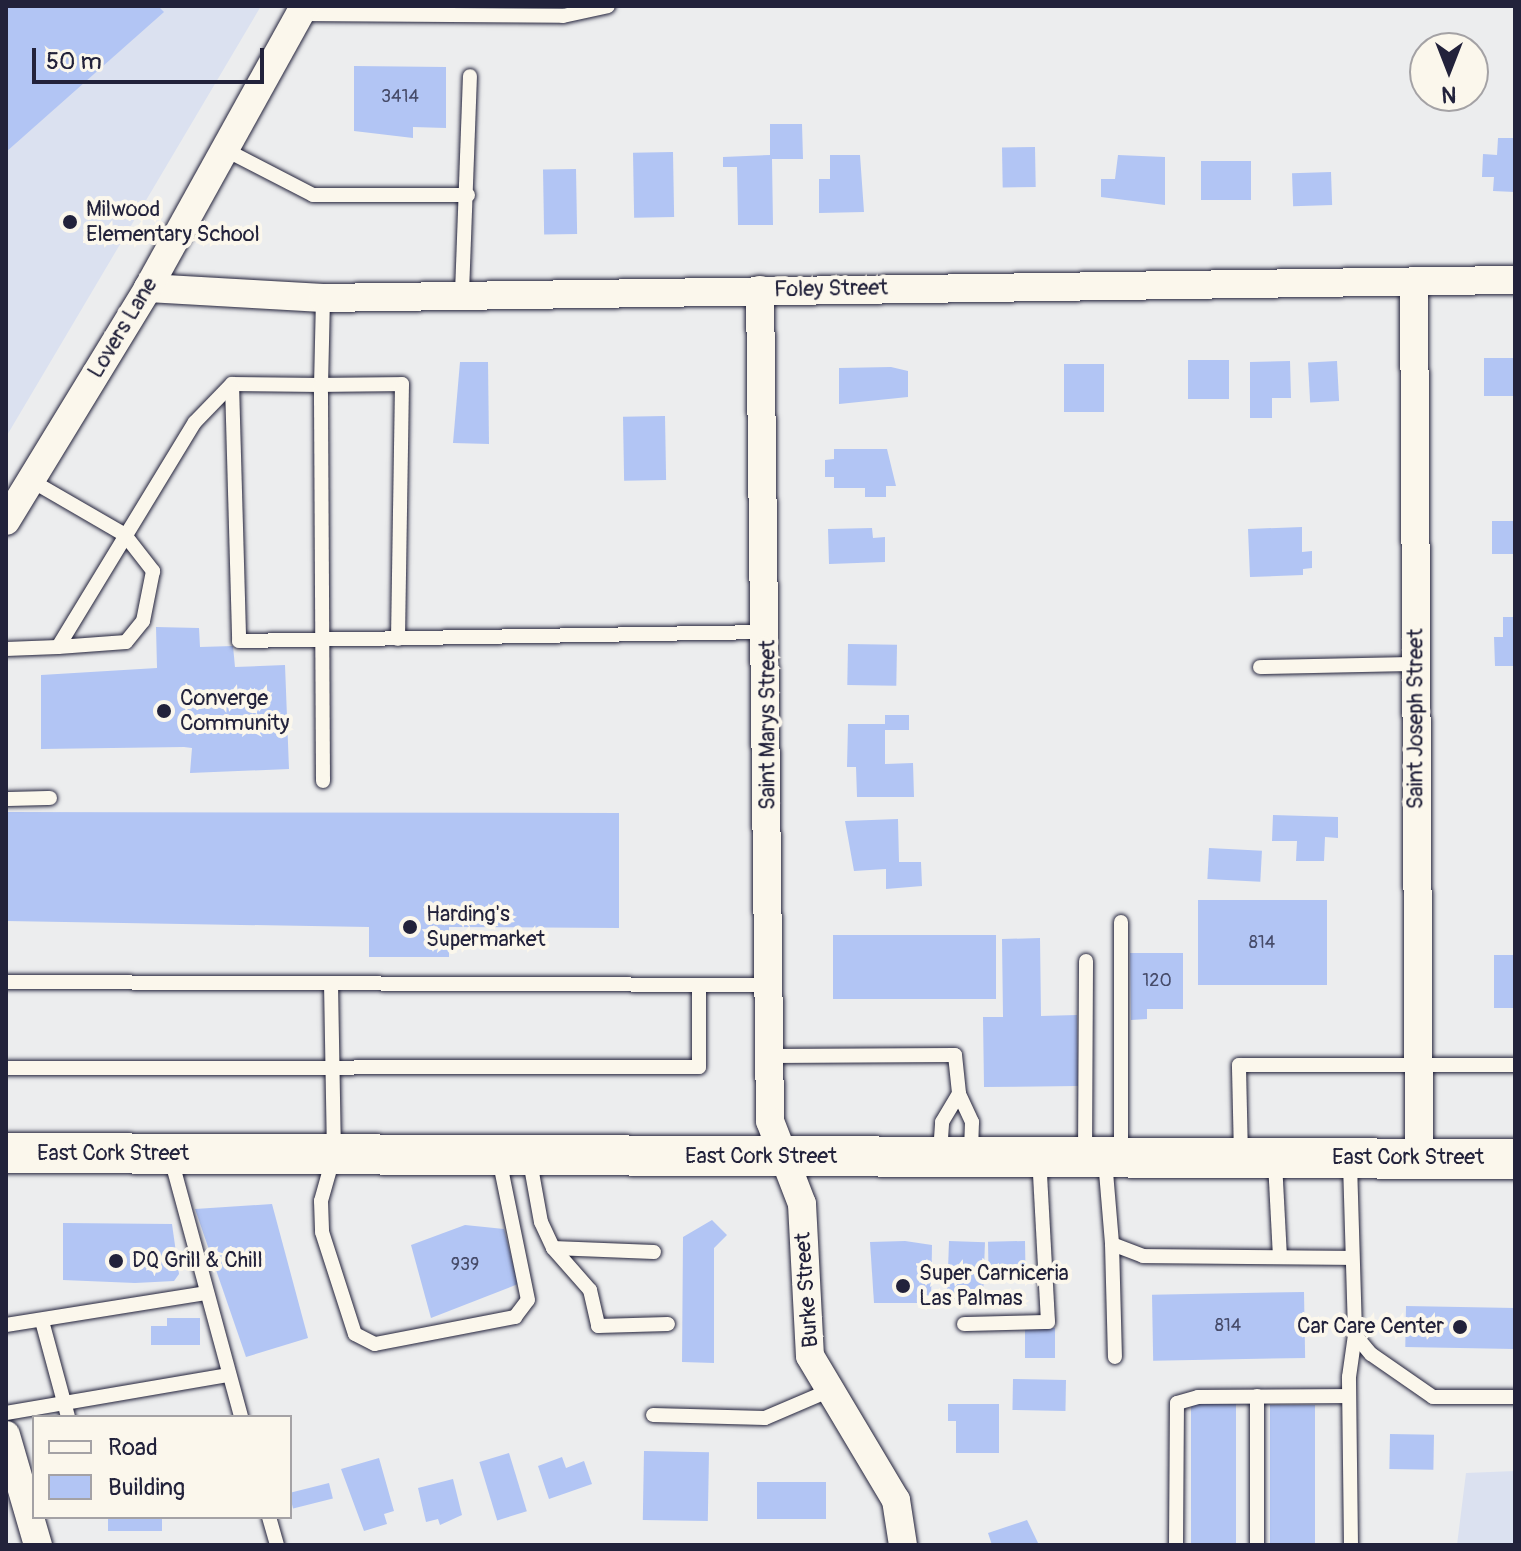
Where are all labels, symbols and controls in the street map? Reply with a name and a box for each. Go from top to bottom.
scale bar [36,32,268,82]
north arrow [1409,32,1489,112]
text: 50 m [46,47,102,76]
text: N [1442,80,1456,108]
house number: 3414 [381,86,419,108]
place label: Milwood Elementary School [86,196,260,248]
marker: Milwood Elementary School [61,213,79,231]
street label: Lovers Lane [83,273,163,383]
street label: Foley Street [774,275,888,303]
street label: Saint Joseph Street [1403,629,1429,809]
street label: Saint Marys Street [755,640,781,810]
place label: Converge Community [180,685,289,736]
marker: Converge Community [155,702,173,720]
place label: Harding's Supermarket [426,901,545,952]
marker: Harding's Supermarket [401,918,419,936]
house number: 814 [1249,932,1275,954]
house number: 120 [1142,970,1172,992]
street label: East Cork Street [37,1141,189,1167]
street label: East Cork Street [685,1144,837,1170]
street label: East Cork Street [1332,1145,1484,1171]
street label: Burke Street [790,1231,824,1349]
place label: DQ Grill & Chill [132,1248,263,1274]
marker: DQ Grill & Chill [107,1252,125,1270]
house number: 939 [451,1254,479,1276]
place label: Super Carniceria Las Palmas [919,1260,1069,1312]
marker: Super Carniceria Las Palmas [894,1277,912,1295]
place label: Car Care Center [1297,1314,1444,1340]
house number: 814 [1215,1315,1241,1337]
marker: Car Care Center [1451,1318,1469,1336]
legend [32,1415,292,1519]
text: Road [108,1433,158,1462]
text: Building [108,1473,185,1502]

